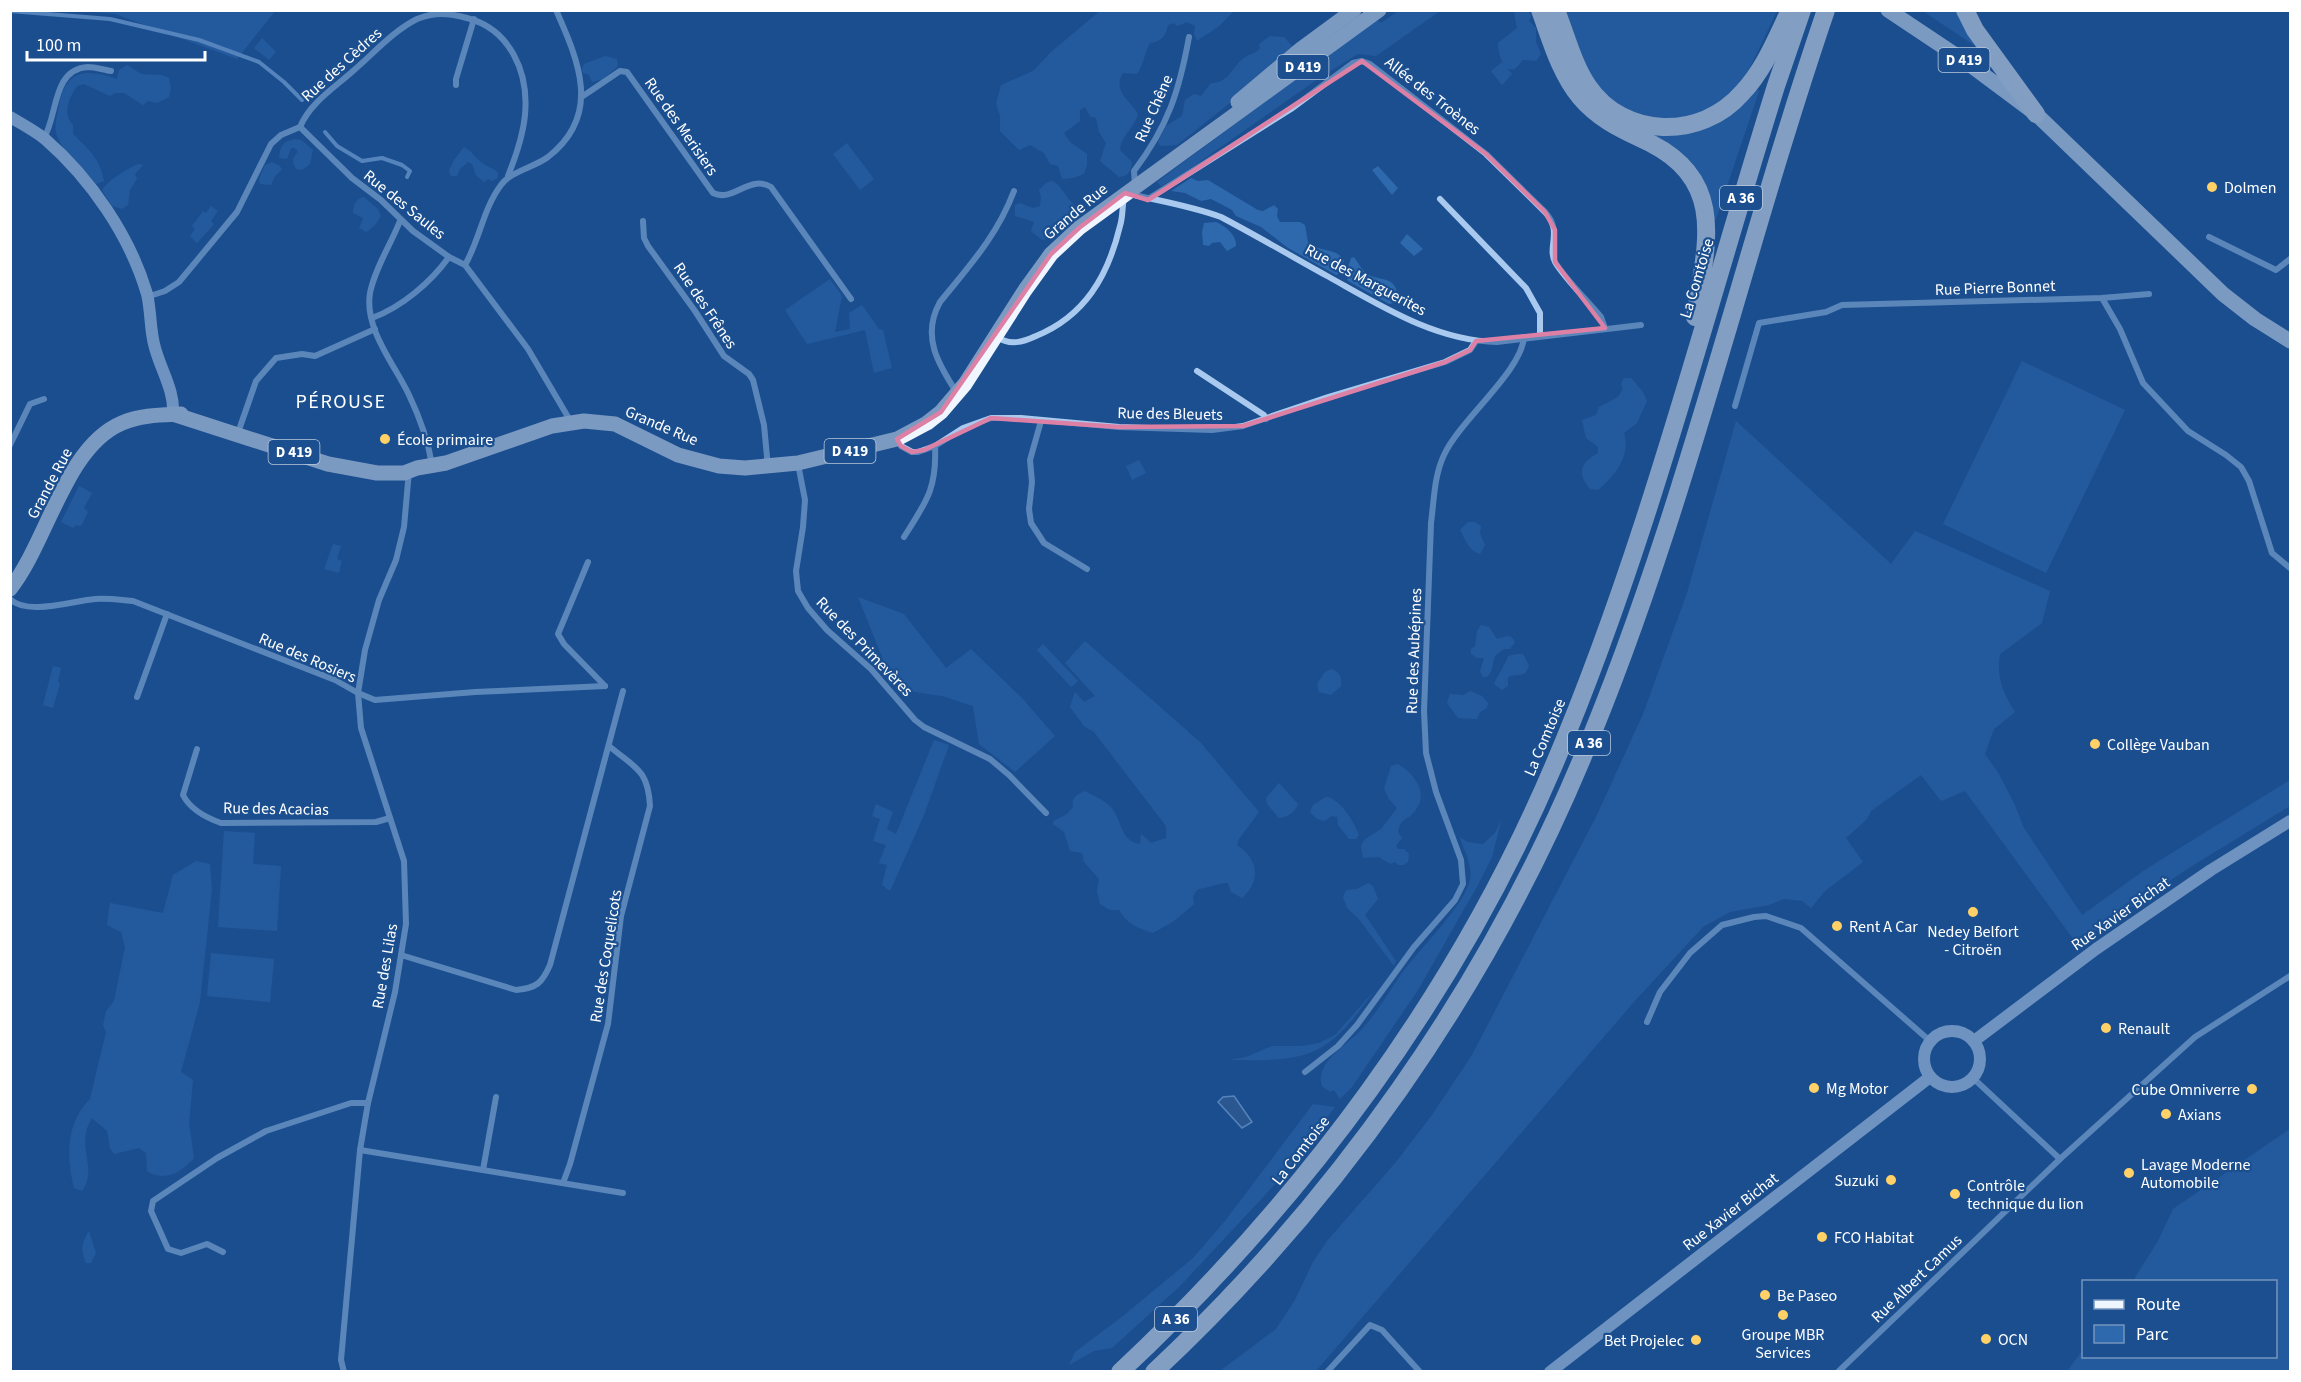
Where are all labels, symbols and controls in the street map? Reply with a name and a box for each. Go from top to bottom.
street label: Rue des Cèdres [297,22,387,107]
scale bar [27,24,206,62]
text: 100 m [36,33,81,58]
road number: D 419 [1938,48,1990,72]
street label: Allée des Troènes [1380,51,1485,140]
road number: D 419 [1278,55,1328,79]
street label: Rue Chêne [1129,71,1179,146]
street label: Rue des Merisiers [639,73,723,180]
street label: Rue des Saules [359,165,450,245]
place label: Dolmen [2224,177,2277,199]
street label: Grande Rue [1039,178,1112,245]
marker: Dolmen [2205,180,2219,194]
road number: A 36 [1720,186,1762,210]
street label: La Comtoise [1674,236,1720,321]
street label: Rue des Marguerites [1301,239,1430,321]
street label: Rue des Frênes [668,258,742,353]
street label: Rue Pierre Bonnet [1934,275,2056,301]
district label: PÉROUSE [296,388,386,416]
street label: Grande Rue [622,401,702,451]
street label: Rue des Bleuets [1117,402,1223,426]
place label: École primaire [397,429,493,451]
marker: École primaire [378,432,392,446]
road number: D 419 [824,439,876,463]
road number: D 419 [268,440,320,464]
street label: Grande Rue [22,444,78,523]
street label: Rue des Aubépines [1401,587,1427,714]
street label: Rue des Primevères [811,592,918,702]
street label: Rue des Rosiers [255,627,360,688]
street label: La Comtoise [1519,695,1571,780]
road number: A 36 [1568,731,1610,755]
place label: Collège Vauban [2107,734,2210,756]
marker: Collège Vauban [2088,737,2102,751]
street label: Rue des Acacias [223,797,329,821]
street label: Rue Xavier Bichat [2067,871,2175,956]
street label: Rue des Coquelicots [585,888,627,1024]
marker: Nedey Belfort - Citroën [1966,905,1980,919]
place label: Rent A Car [1849,916,1918,938]
marker: Rent A Car [1830,919,1844,933]
place label: Nedey Belfort - Citroën [1927,921,2019,961]
street label: Rue des Lilas [367,922,403,1011]
place label: Renault [2118,1018,2170,1040]
marker: Renault [2099,1021,2113,1035]
place label: Mg Motor [1826,1078,1889,1100]
place label: Cube Omniverre [2132,1079,2240,1101]
marker: Mg Motor [1807,1081,1821,1095]
marker: Cube Omniverre [2245,1082,2259,1096]
place label: Axians [2178,1104,2222,1126]
marker: Axians [2159,1107,2173,1121]
street label: La Comtoise [1267,1111,1335,1190]
place label: Lavage Moderne Automobile [2141,1154,2250,1194]
marker: Lavage Moderne Automobile [2122,1166,2136,1180]
street label: Rue Xavier Bichat [1678,1167,1783,1256]
place label: Suzuki [1835,1170,1879,1192]
marker: Suzuki [1884,1173,1898,1187]
place label: Contrôle technique du lion [1967,1175,2084,1215]
marker: Contrôle technique du lion [1948,1187,1962,1201]
place label: FCO Habitat [1834,1227,1914,1249]
street label: Rue Albert Camus [1866,1229,1967,1328]
marker: FCO Habitat [1815,1230,1829,1244]
legend [2082,1280,2277,1358]
place label: Be Paseo [1777,1285,1837,1307]
marker: Be Paseo [1758,1288,1772,1302]
text: Route [2136,1292,2180,1317]
road number: A 36 [1155,1307,1197,1331]
marker: Groupe MBR Services [1776,1308,1790,1322]
text: Parc [2136,1322,2169,1347]
place label: Groupe MBR Services [1742,1324,1824,1364]
place label: OCN [1998,1329,2028,1351]
place label: Bet Projelec [1604,1330,1684,1352]
marker: OCN [1979,1332,1993,1346]
marker: Bet Projelec [1689,1333,1703,1347]

